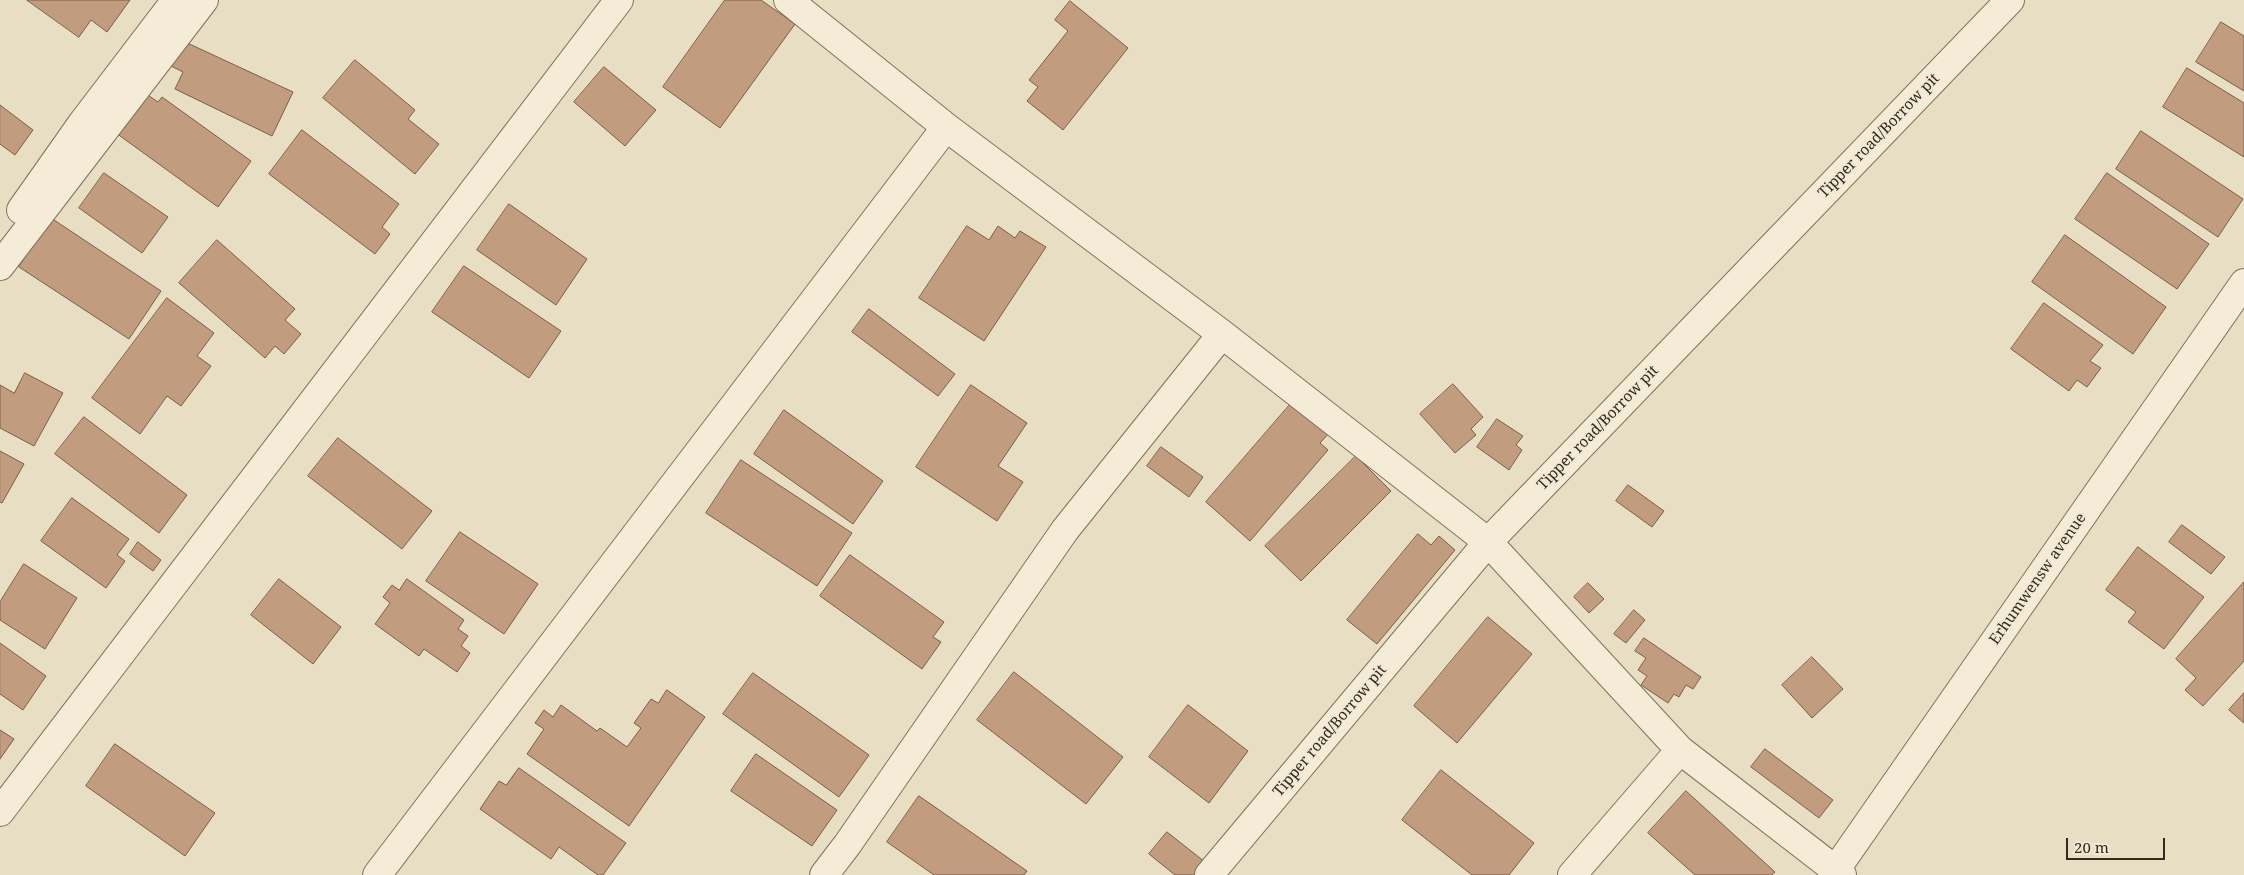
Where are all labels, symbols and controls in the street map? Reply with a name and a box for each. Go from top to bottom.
street label: Tipper road/Borrow pit [1815,70,1943,202]
street label: Tipper road/Borrow pit [1534,362,1662,494]
street label: Erhumwensw avenue [1986,510,2090,648]
street label: Tipper road/Borrow pit [1270,661,1390,801]
scale bar [2069,828,2168,860]
text: 20 m [2074,837,2109,857]

